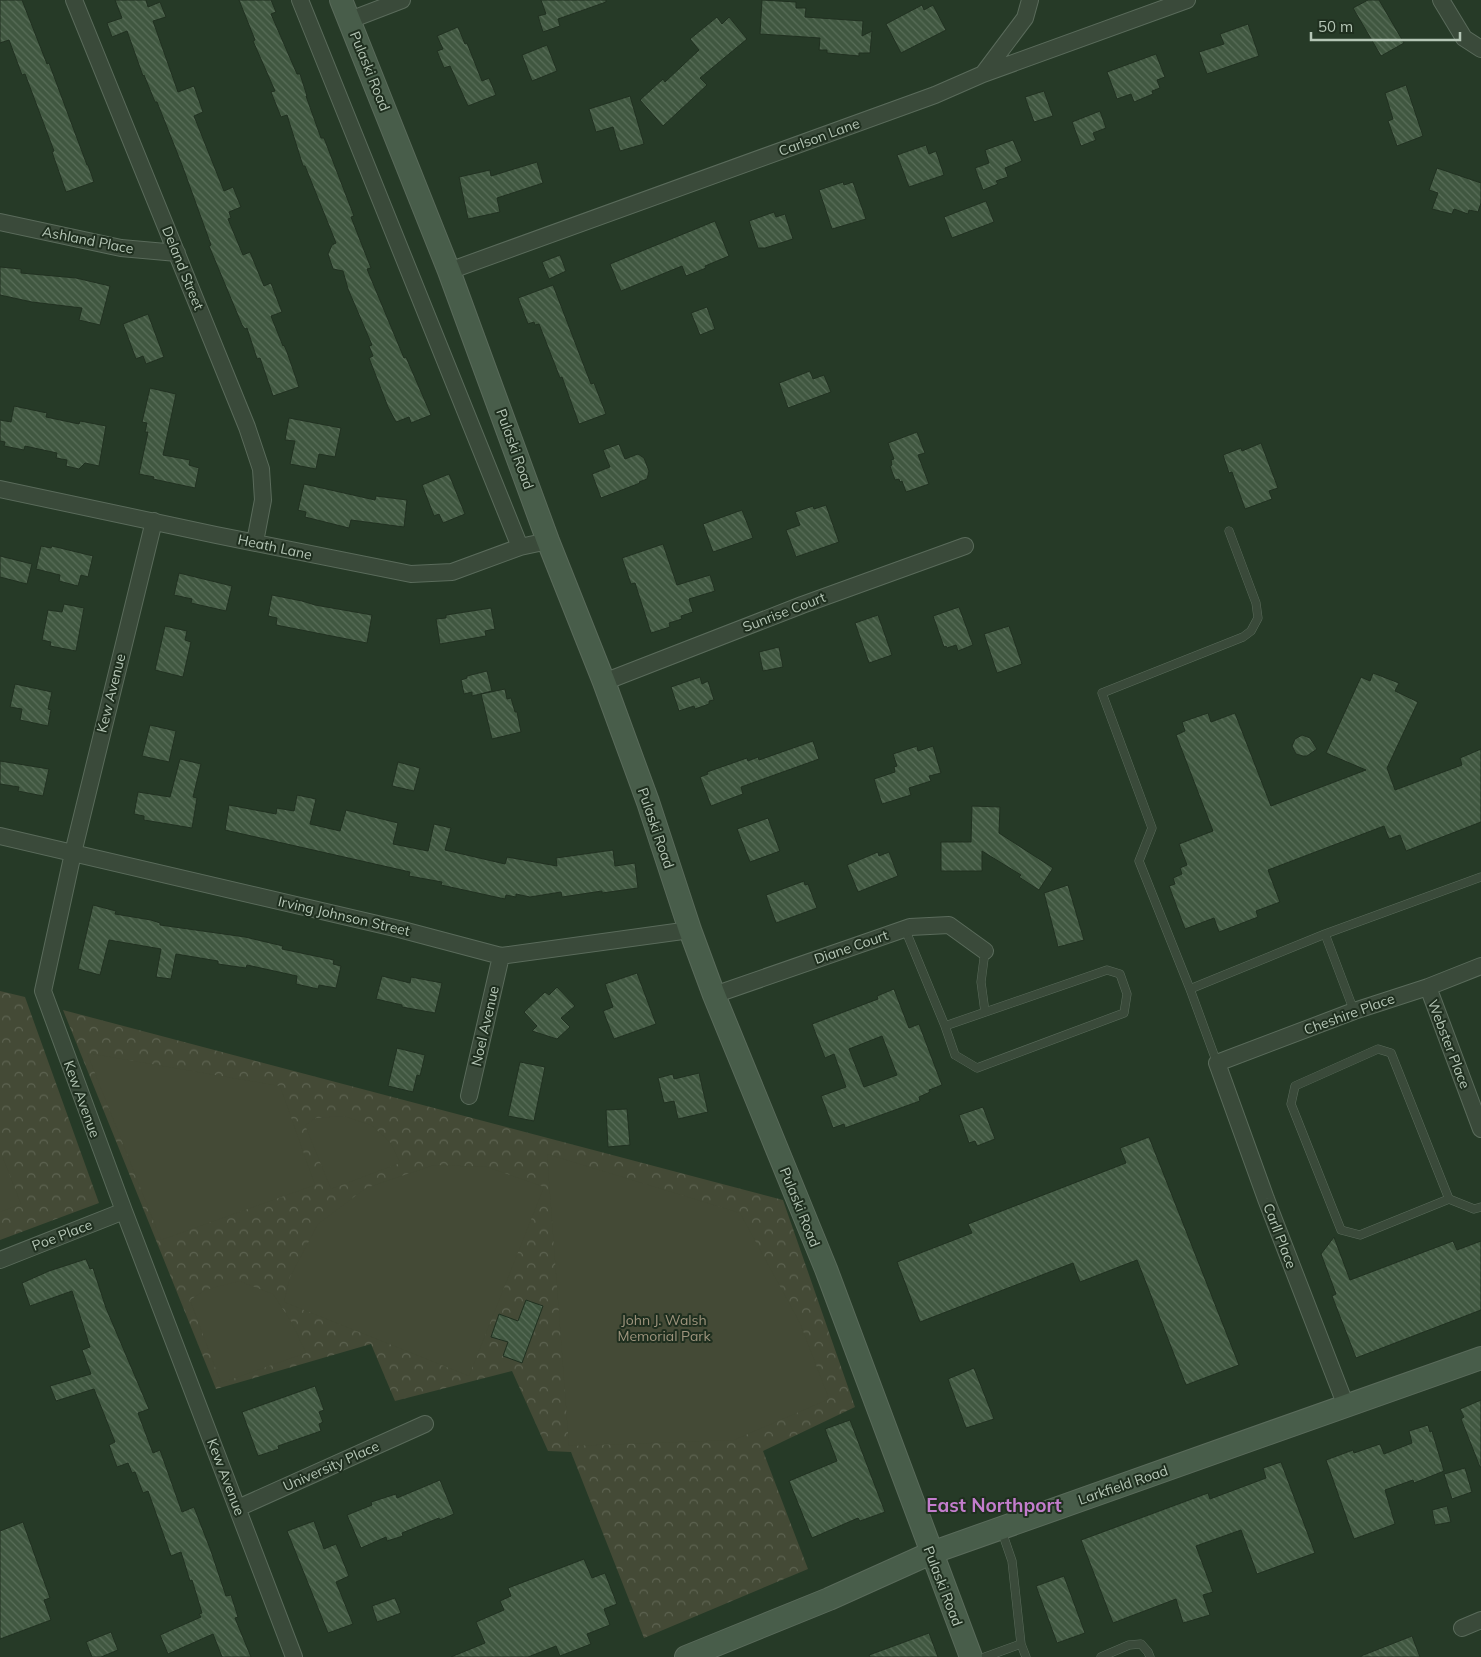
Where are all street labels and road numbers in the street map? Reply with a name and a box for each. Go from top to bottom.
street label: Pulaski Road [346,29,394,113]
street label: Carlson Lane [776,114,862,160]
street label: Ashland Place [41,222,135,258]
street label: Deland Street [158,223,208,313]
street label: Pulaski Road [492,406,538,492]
street label: Heath Lane [236,530,314,564]
street label: Sunrise Court [740,588,828,636]
street label: Kew Avenue [92,652,130,734]
street label: Pulaski Road [634,785,678,871]
street label: Irving Johnson Street [276,892,412,940]
street label: Diane Court [812,926,891,968]
street label: Noel Avenue [467,984,503,1068]
street label: Cheshire Place [1301,989,1397,1039]
street label: Webster Place [1424,997,1474,1091]
street label: Kew Avenue [60,1058,104,1140]
street label: Pulaski Road [776,1165,824,1249]
street label: Carll Place [1259,1201,1301,1271]
street label: Poe Place [29,1215,95,1255]
street label: Kew Avenue [203,1436,249,1518]
street label: University Place [280,1437,382,1495]
street label: Larkfield Road [1076,1461,1170,1509]
street label: Pulaski Road [919,1543,967,1629]

